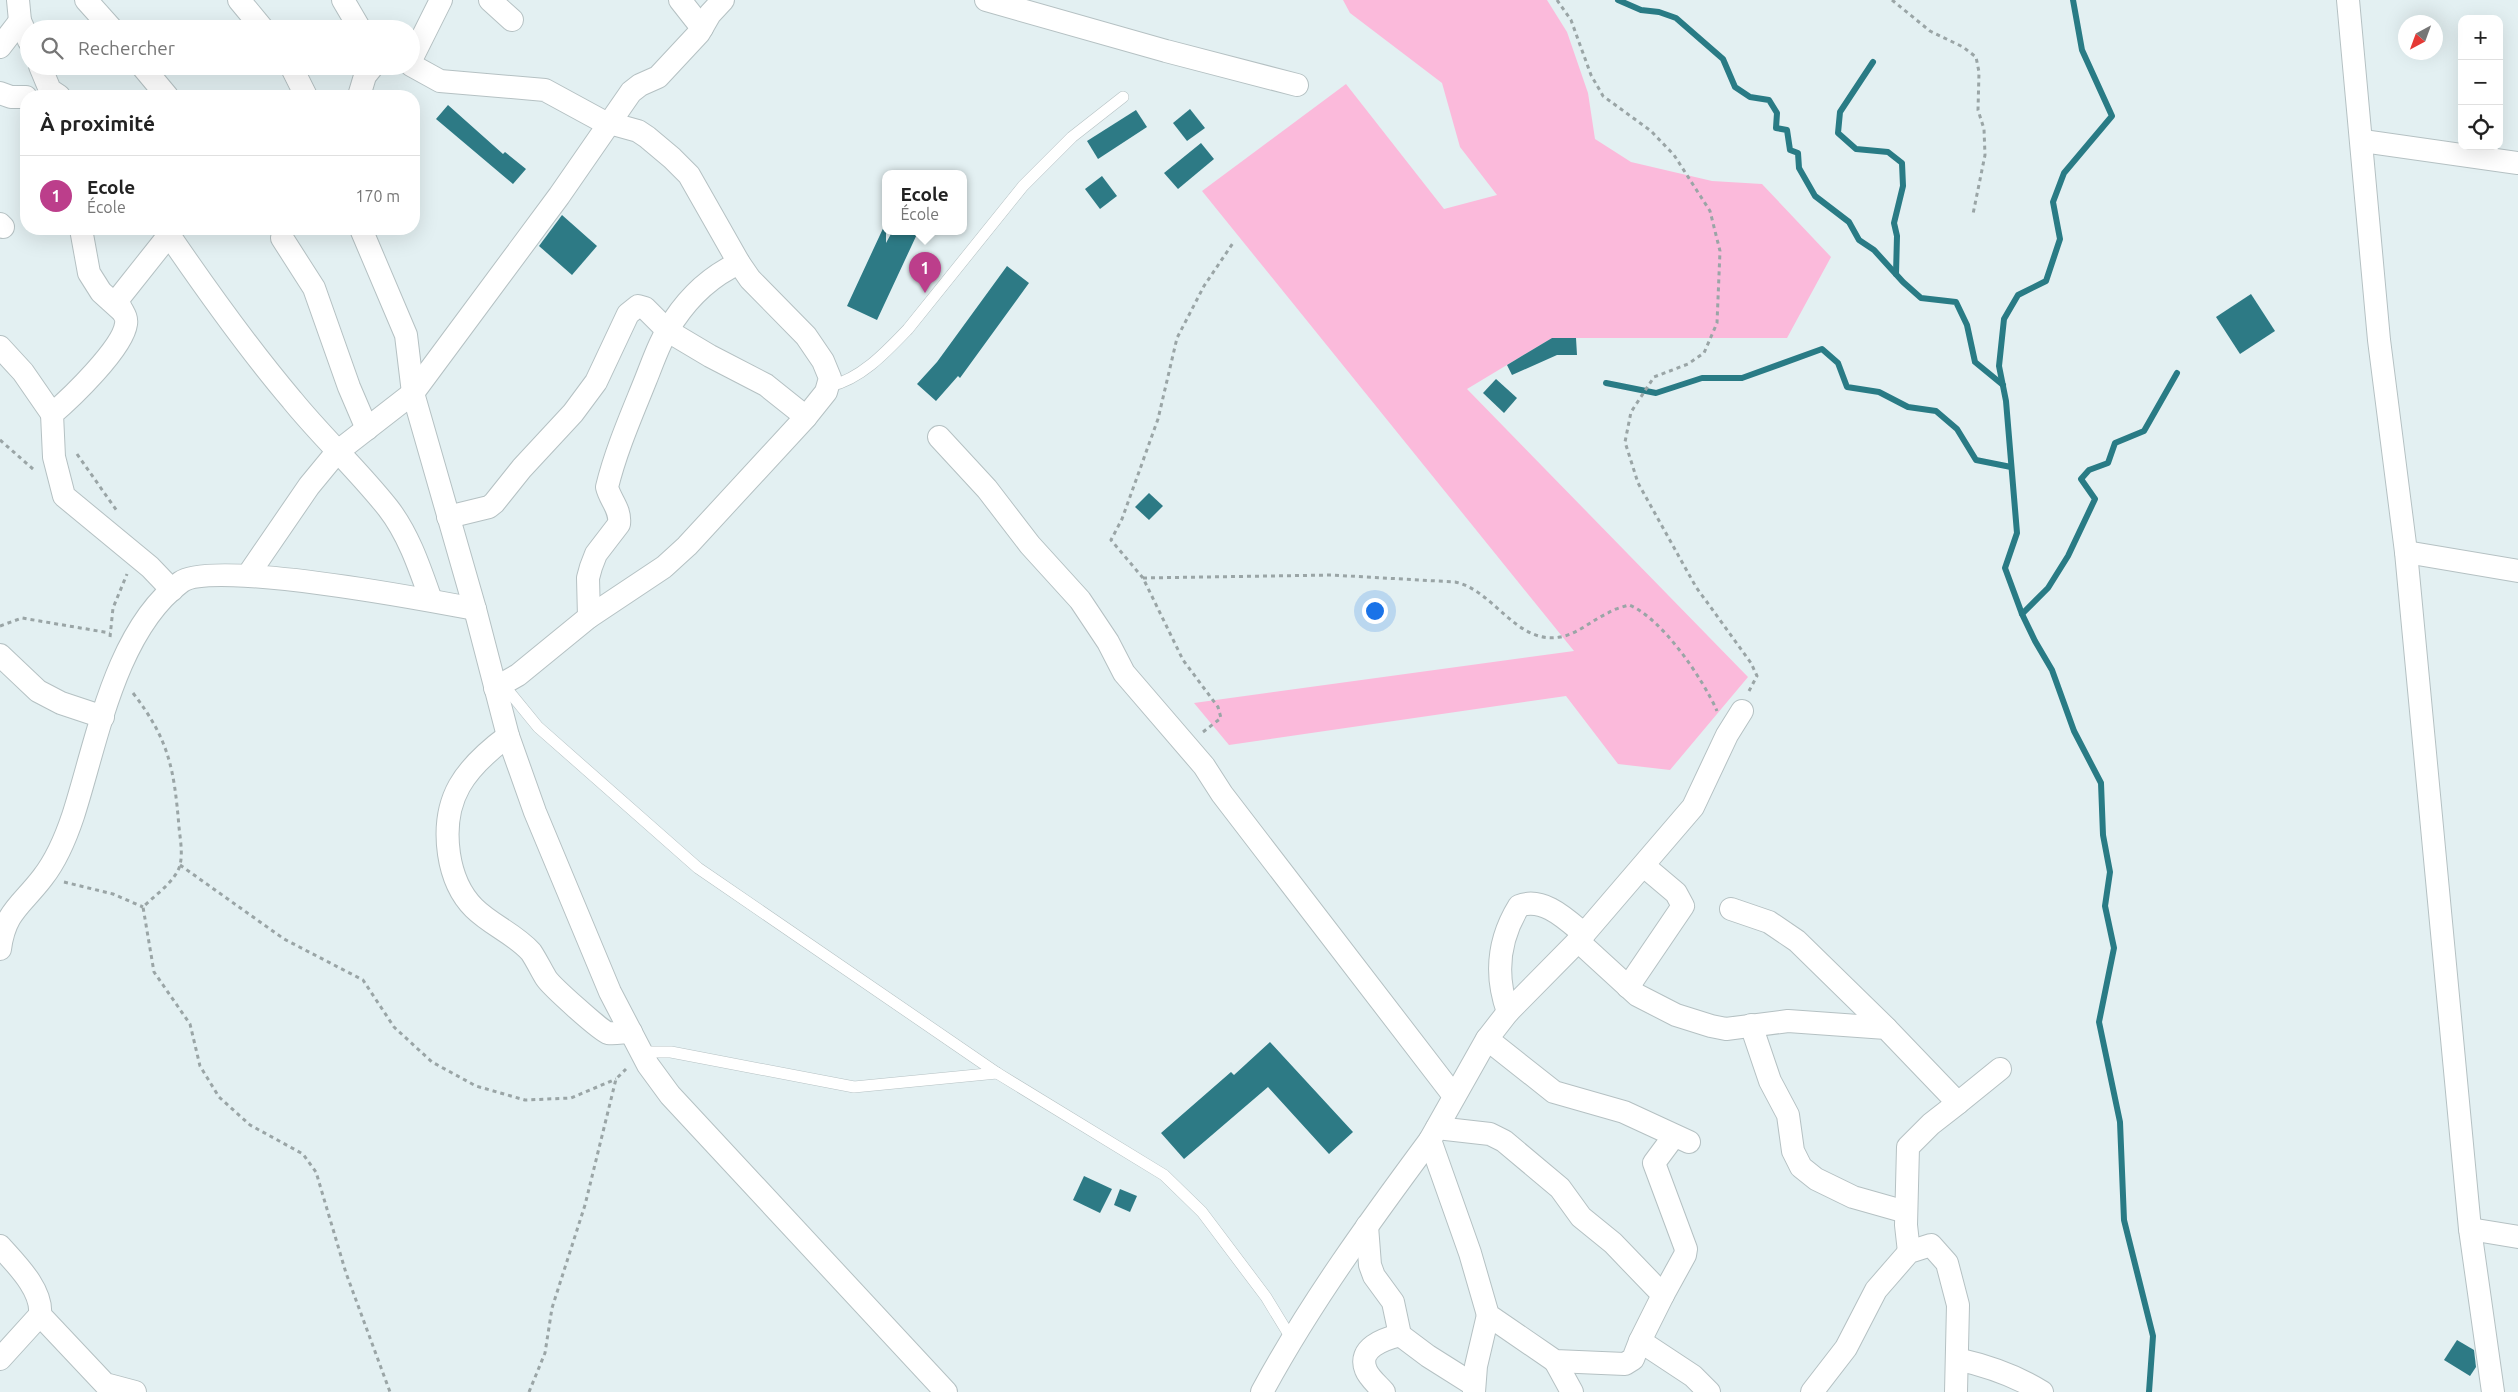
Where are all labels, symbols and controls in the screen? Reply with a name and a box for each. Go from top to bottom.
north arrow [2398,15,2443,60]
map controls [2458,15,2503,150]
button: + [2458,15,2503,60]
search box [20,20,420,75]
icon: search [38,34,66,62]
text: Rechercher [78,37,175,59]
button: − [2458,60,2503,105]
button: locate [2458,105,2503,150]
text: À proximité [40,111,155,135]
popup [882,170,967,235]
text: Ecole [87,176,135,198]
text: Ecole [900,183,949,205]
text: 1 [51,187,61,205]
text: 170 m [355,187,400,205]
text: École [87,198,126,216]
text: École [900,205,939,223]
pin: 1 [909,252,941,293]
your location [1362,598,1388,624]

